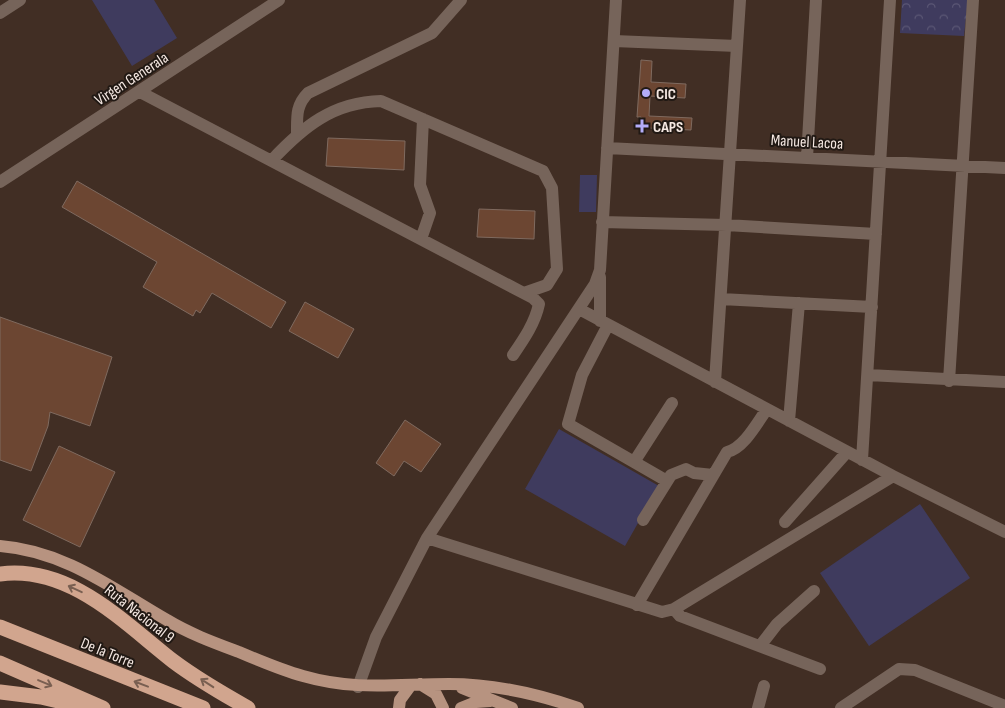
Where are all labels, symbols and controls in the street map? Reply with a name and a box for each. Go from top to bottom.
street label: Virgen Generala [91,48,172,110]
place label: CIC [656,85,676,104]
marker: CIC [640,87,652,99]
place label: CAPS [653,118,683,137]
marker: CAPS [635,119,649,133]
street label: Manuel Lacoa [770,131,844,154]
street label: Ruta Nacional 9 [100,581,178,647]
one-way arrow [68,583,83,593]
street label: De la Torre [78,634,137,673]
one-way arrow [37,678,52,688]
one-way arrow [200,678,214,688]
one-way arrow [134,679,149,688]

